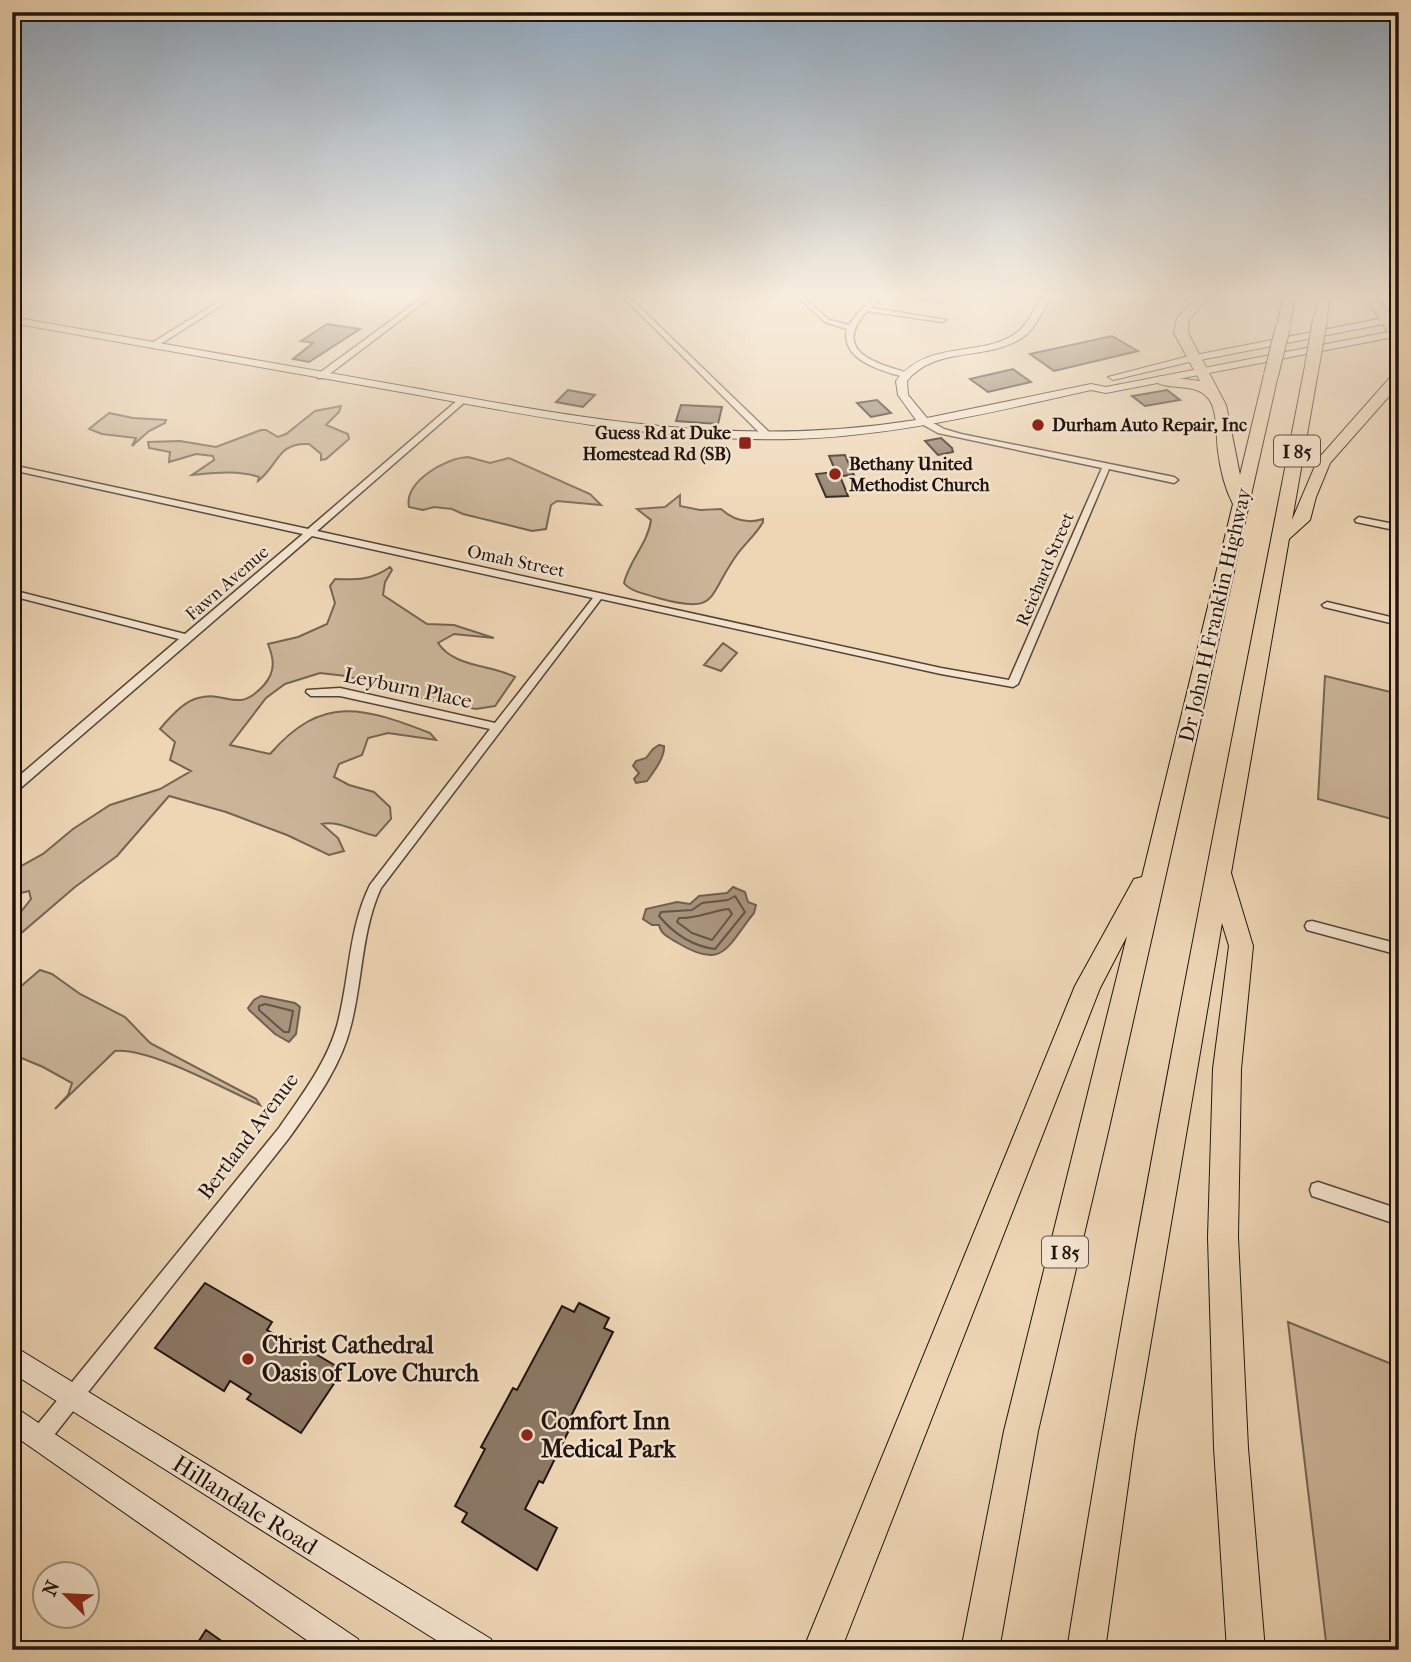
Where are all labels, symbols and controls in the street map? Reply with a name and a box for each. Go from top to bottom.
place label: Durham Auto Repair, Inc [1052,415,1247,436]
marker: Durham Auto Repair, Inc [1030,417,1046,433]
place label: Guess Rd at Duke Homestead Rd (SB) [583,423,731,465]
marker: Guess Rd at Duke Homestead Rd (SB) [737,435,753,451]
road number: I 85 [1274,436,1320,466]
place label: Bethany United Methodist Church [848,454,990,496]
marker: Bethany United Methodist Church [827,466,843,482]
street label: Dr John H Franklin Highway [1174,485,1256,744]
street label: Reichard Street [1012,509,1079,629]
street label: Fawn Avenue [181,541,273,625]
street label: Omah Street [465,541,567,582]
street label: Leyburn Place [342,663,474,713]
street label: Bertland Avenue [193,1068,303,1204]
road number: I 85 [1042,1236,1088,1268]
place label: Christ Cathedral Oasis of Love Church [262,1331,479,1387]
marker: Christ Cathedral Oasis of Love Church [240,1351,256,1367]
place label: Comfort Inn Medical Park [541,1407,676,1463]
marker: Comfort Inn Medical Park [519,1427,535,1443]
street label: Hillandale Road [167,1449,323,1561]
north arrow [32,1560,102,1630]
text: N [38,1577,65,1600]

